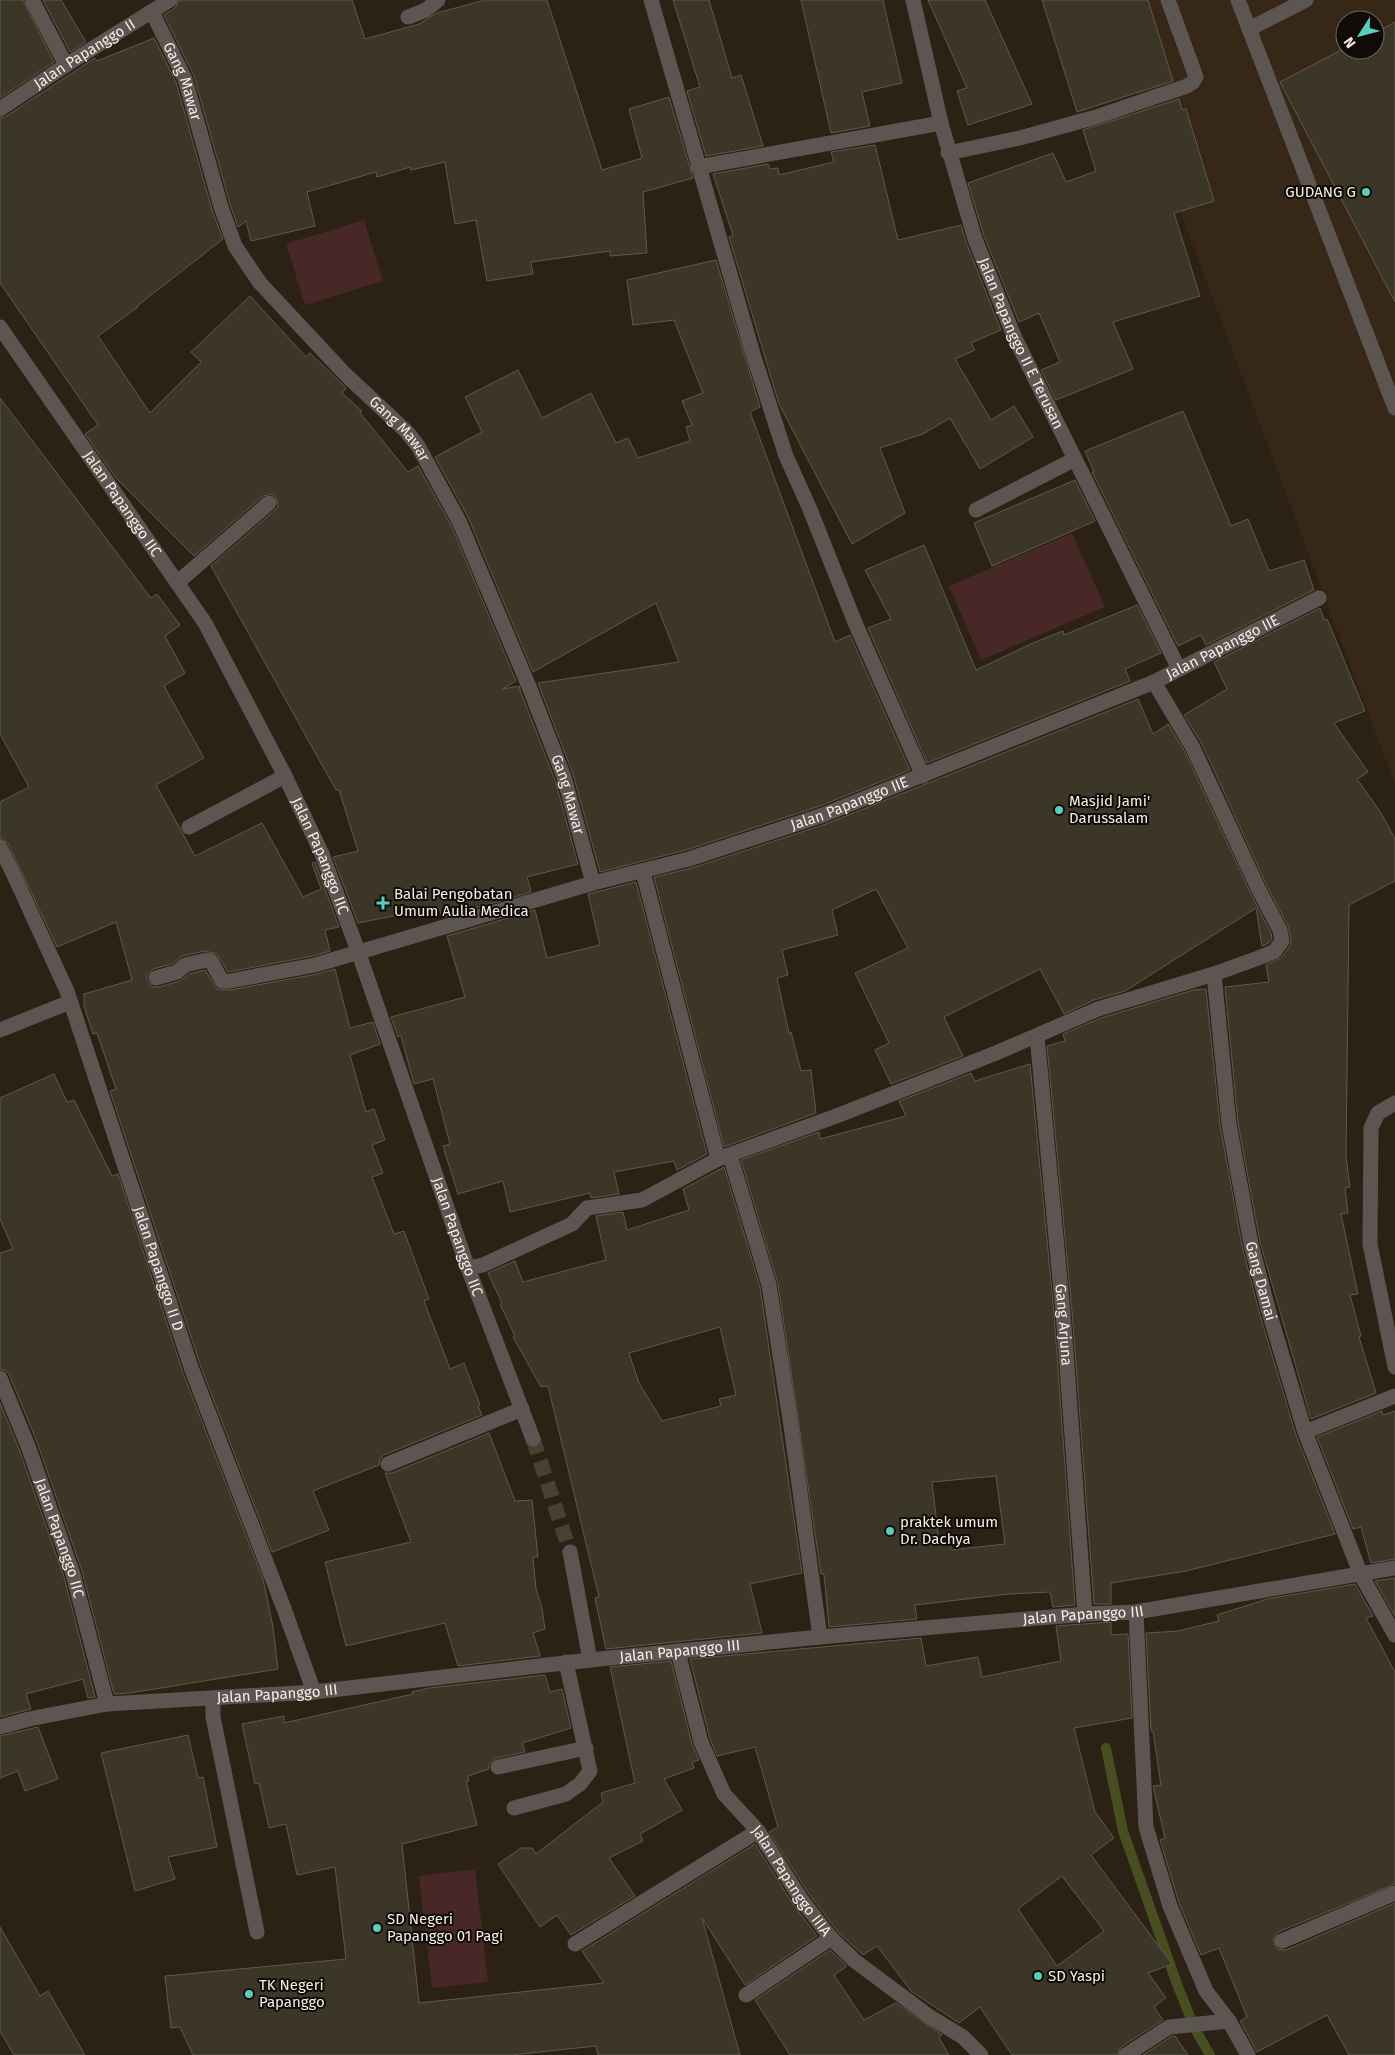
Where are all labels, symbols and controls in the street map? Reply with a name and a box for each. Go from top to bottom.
north arrow [1335,10,1385,60]
street label: Jalan Papanggo II [31,15,139,93]
text: N [1340,34,1359,51]
street label: Gang Mawar [159,39,205,123]
place label: GUDANG G [1285,183,1356,201]
marker: GUDANG G [1360,186,1372,198]
street label: Jalan Papanggo II E Terusan [974,255,1068,432]
street label: Gang Mawar [365,392,434,465]
street label: Jalan Papanggo IIC [79,447,166,561]
street label: Jalan Papanggo IIE [1163,611,1282,683]
street label: Gang Mawar [547,752,588,837]
street label: Jalan Papanggo IIE [788,773,911,834]
place label: Masjid Jami' Darussalam [1069,792,1150,827]
street label: Jalan Papanggo IIC [287,795,353,917]
marker: Masjid Jami' Darussalam [1053,804,1065,816]
place label: Balai Pengobatan Umum Aulia Medica [394,885,529,920]
marker: Balai Pengobatan Umum Aulia Medica [376,896,390,910]
street label: Jalan Papanggo IIC [428,1175,487,1299]
street label: Jalan Papanggo II D [130,1204,187,1333]
street label: Gang Damai [1242,1239,1280,1323]
street label: Gang Arjuna [1051,1283,1076,1366]
street label: Jalan Papanggo IIC [31,1476,88,1600]
place label: praktek umum Dr. Dachya [900,1513,998,1548]
marker: praktek umum Dr. Dachya [884,1525,896,1537]
street label: Jalan Papanggo III [1022,1602,1145,1628]
street label: Jalan Papanggo III [619,1636,741,1666]
street label: Jalan Papanggo III [216,1680,339,1707]
street label: Jalan Papanggo IIIA [748,1821,835,1940]
place label: SD Negeri Papanggo 01 Pagi [387,1910,503,1945]
marker: SD Negeri Papanggo 01 Pagi [371,1922,383,1934]
place label: SD Yaspi [1048,1967,1105,1985]
marker: SD Yaspi [1032,1970,1044,1982]
place label: TK Negeri Papanggo [259,1976,325,2011]
marker: TK Negeri Papanggo [243,1988,255,2000]

